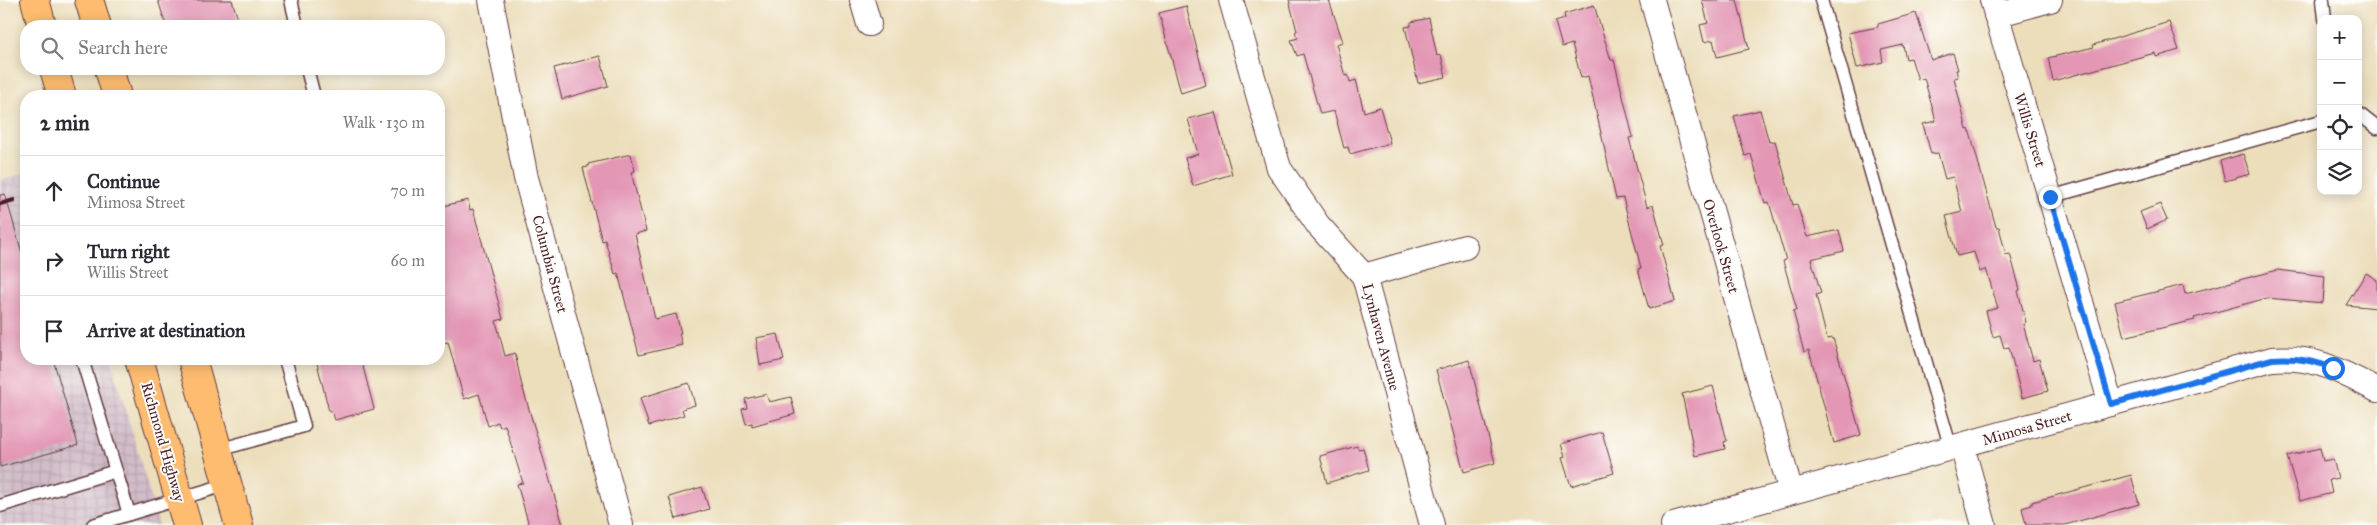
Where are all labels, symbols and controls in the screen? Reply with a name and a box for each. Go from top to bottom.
map controls [2317,15,2362,195]
button: + [2317,15,2362,60]
search box [20,20,445,75]
icon: search [38,34,66,62]
text: Search here [78,36,168,59]
button: − [2317,60,2362,105]
street label: Willis Street [2010,91,2050,170]
button: locate [2317,105,2362,150]
text: 2 min [40,110,90,136]
text: Walk · 130 m [343,113,425,132]
button: layers [2317,150,2362,195]
text: Continue [87,170,160,193]
icon: ahead [40,177,68,205]
text: 70 m [390,181,425,200]
route end [2039,186,2062,209]
text: Mimosa Street [87,193,185,212]
street label: Overlook Street [1699,197,1743,296]
street label: Columbia Street [528,213,572,316]
text: Turn right [87,240,170,263]
icon: right [40,247,68,275]
text: 60 m [391,251,425,270]
text: Willis Street [87,263,169,282]
street label: Lynhaven Avenue [1358,281,1404,393]
icon: arrive [40,317,68,345]
text: Arrive at destination [87,319,245,342]
route start [2322,357,2345,380]
street label: Richmond Highway [137,380,189,505]
street label: Mimosa Street [1980,406,2074,449]

